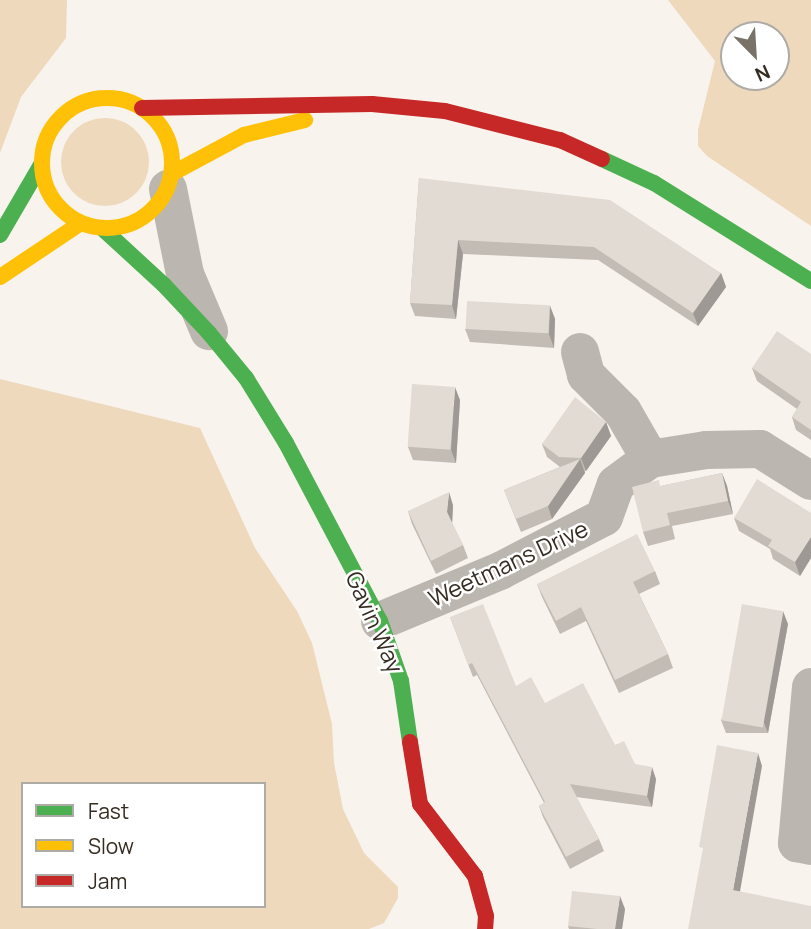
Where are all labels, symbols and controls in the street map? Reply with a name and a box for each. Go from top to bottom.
north arrow [720,21,790,91]
text: N [751,59,774,88]
street label: Weetmans Drive [424,514,592,612]
street label: Gavin Way [340,567,410,677]
legend [21,782,266,908]
text: Fast [88,797,129,825]
text: Slow [88,832,134,860]
text: Jam [88,867,127,895]

